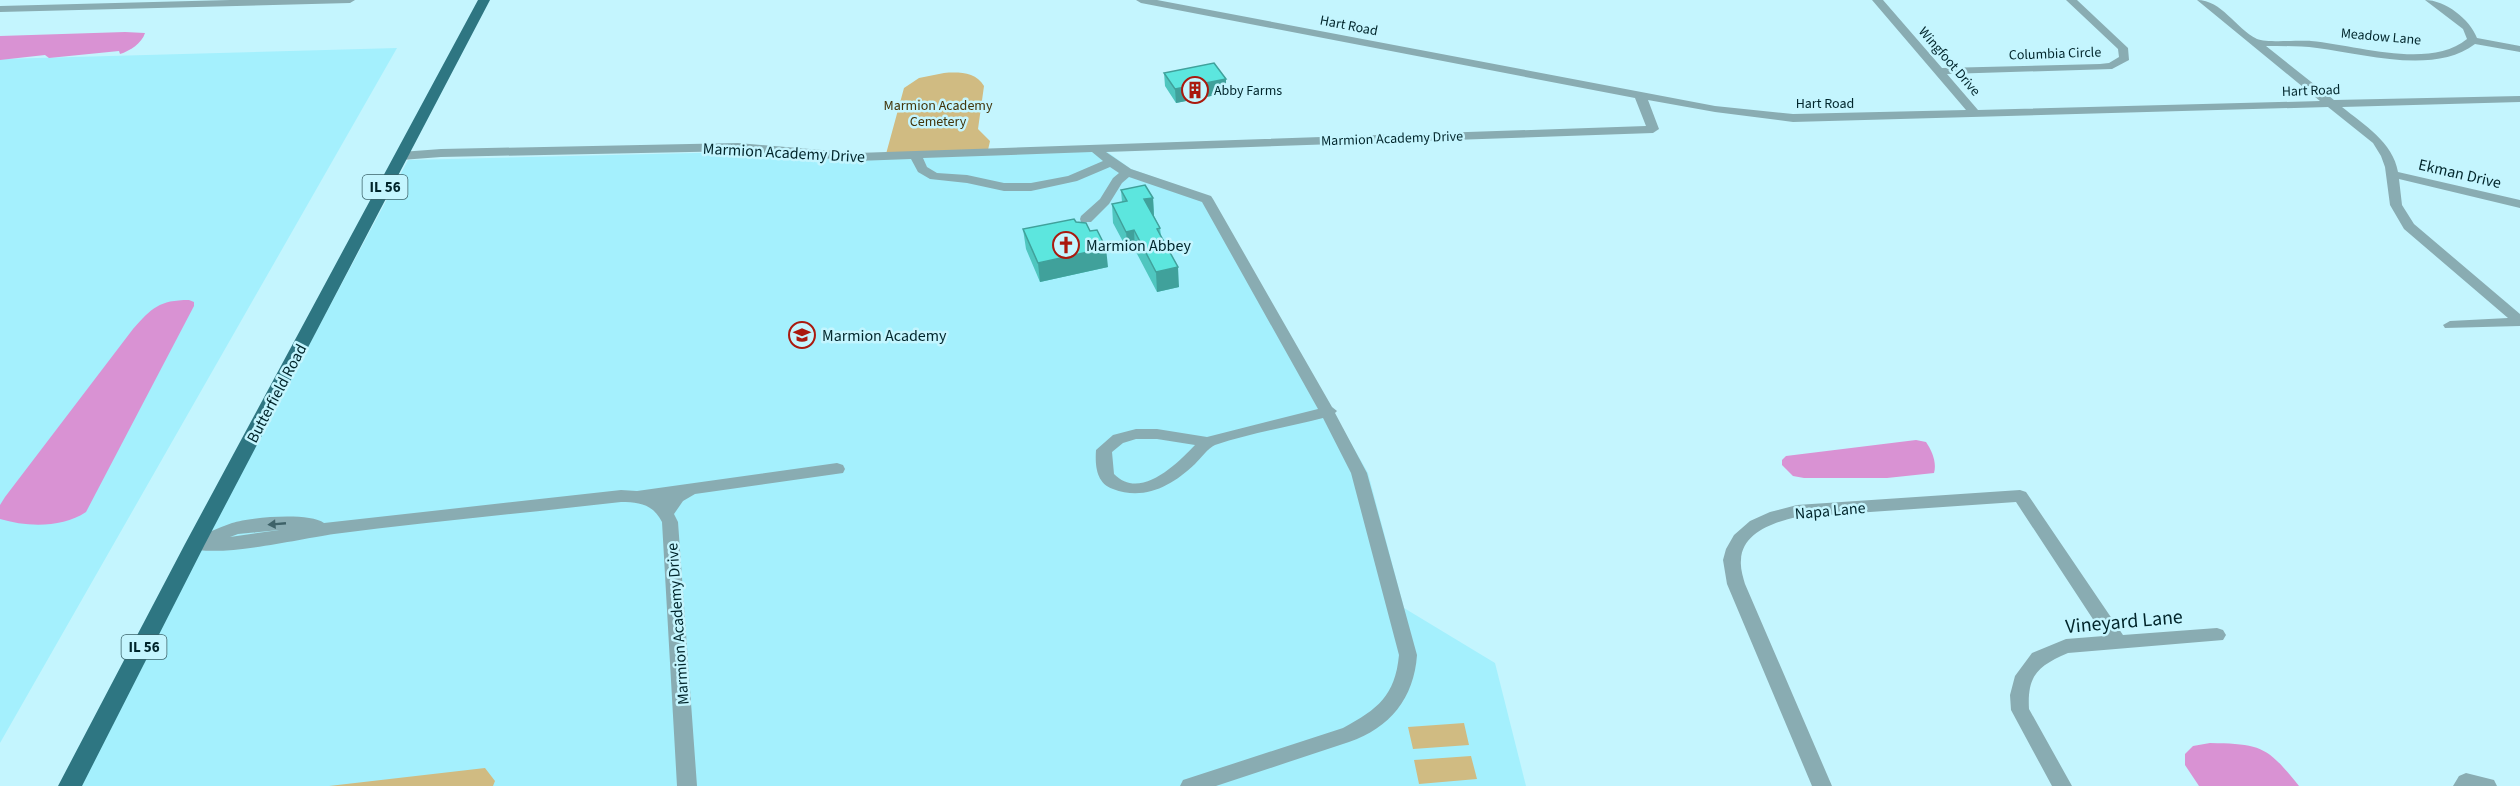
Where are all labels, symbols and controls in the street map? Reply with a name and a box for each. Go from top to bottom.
street label: Hart Road [1318,11,1379,41]
street label: Wingfoot Drive [1914,23,1985,101]
street label: Meadow Lane [2340,24,2422,50]
street label: Columbia Circle [2008,42,2102,66]
building icon: Abby Farms [1180,75,1210,105]
street label: Hart Road [2281,80,2341,102]
place label: Abby Farms [1214,81,1282,101]
street label: Hart Road [1796,94,1854,114]
park label: Marmion Academy Cemetery [884,96,993,132]
street label: Marmion Academy Drive [1321,127,1463,151]
street label: Marmion Academy Drive [702,138,866,168]
street label: Ekman Drive [2416,154,2503,194]
road number: IL 56 [362,175,408,199]
church icon: Marmion Abbey [1051,230,1081,260]
place label: Marmion Abbey [1086,235,1191,257]
school or university icon: Marmion Academy [787,320,817,350]
place label: Marmion Academy [822,325,947,347]
street label: Butterfield Road [242,340,312,447]
street label: Napa Lane [1794,497,1866,525]
one-way arrow [267,519,286,529]
street label: Marmion Academy Drive [661,542,695,706]
street label: Vineyard Lane [2064,603,2184,641]
road number: IL 56 [122,635,166,659]

